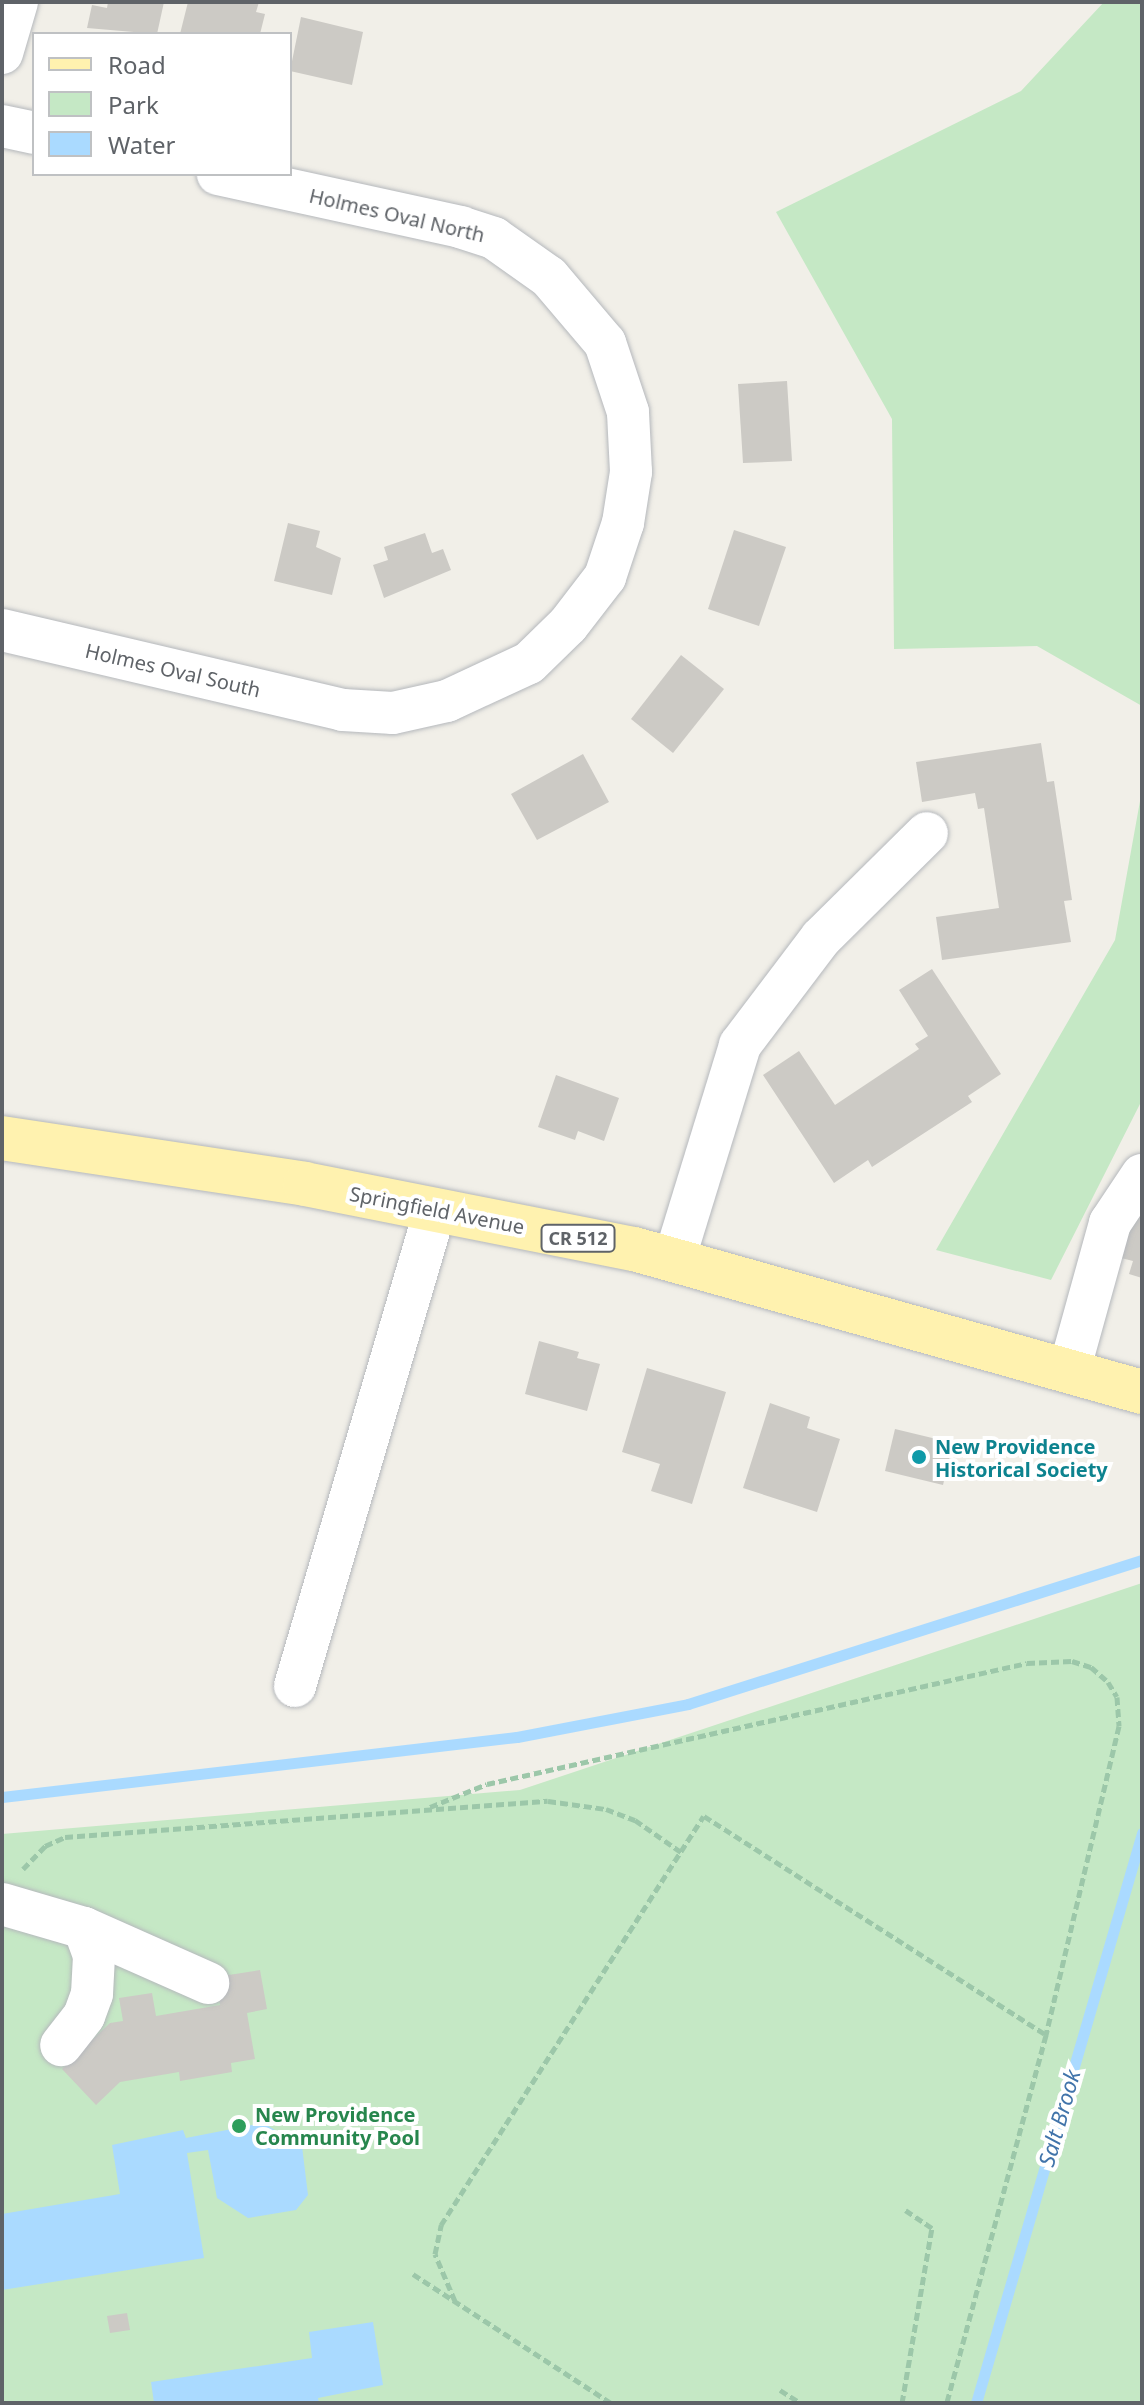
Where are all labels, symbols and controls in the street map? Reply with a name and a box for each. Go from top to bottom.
legend [32,32,292,176]
text: Road [108,48,166,81]
text: Park [108,88,159,121]
text: Water [108,128,175,161]
street label: Holmes Oval North [307,183,487,247]
street label: Holmes Oval South [83,638,263,702]
street label: Springfield Avenue [348,1181,526,1239]
road number: CR 512 [540,1224,616,1252]
place label: New Providence Historical Society [935,1434,1108,1481]
marker: New Providence Historical Society [910,1448,928,1466]
water label: Salt Brook [1033,2067,1085,2169]
place label: New Providence Community Pool [255,2102,420,2149]
marker: New Providence Community Pool [230,2117,248,2135]

